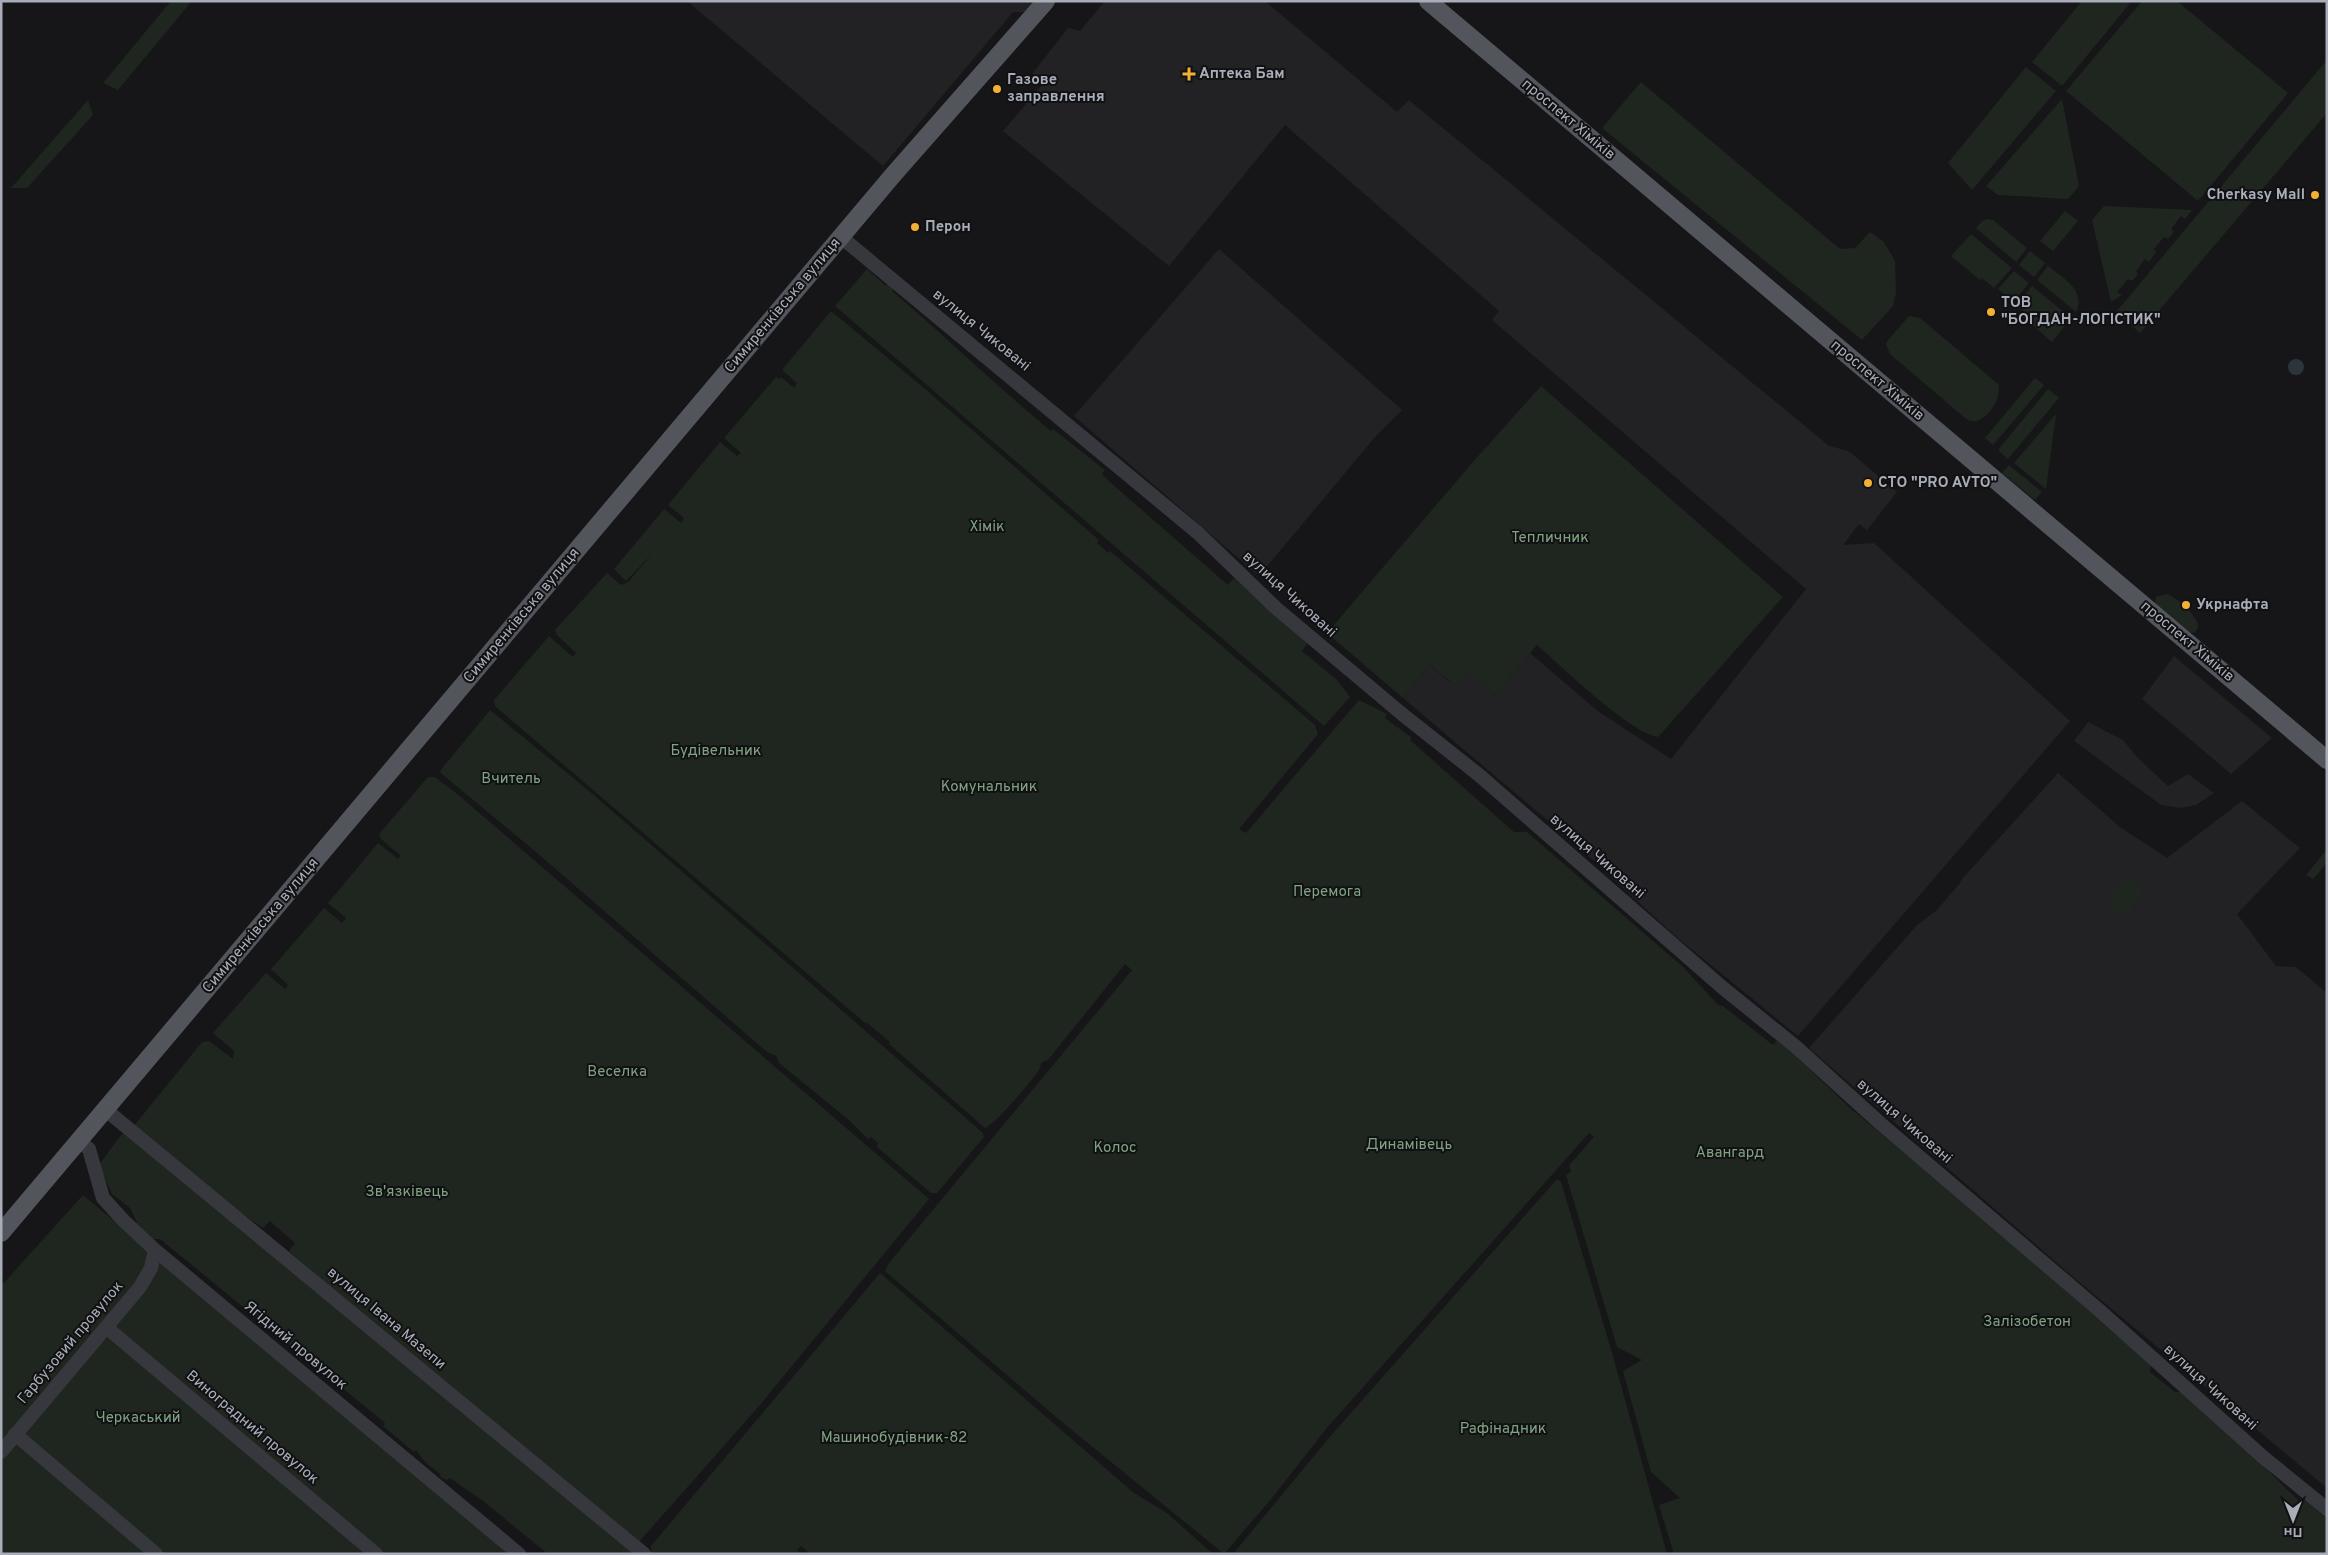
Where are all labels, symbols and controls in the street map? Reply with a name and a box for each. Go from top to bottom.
place label: Аптека Бам [1199,65,1285,84]
marker: Аптека Бам [1183,68,1195,80]
place label: Газове заправлення [1007,71,1105,107]
street label: проспект Хіміків [1517,75,1619,165]
marker: Газове заправлення [991,83,1003,95]
place label: Cherkasy Mall [2207,186,2305,205]
marker: Cherkasy Mall [2309,189,2321,201]
place label: Перон [925,218,971,237]
marker: Перон [909,221,921,233]
street label: Симиренківська вулиця [721,234,845,378]
street label: вулиця Чиковані [928,286,1034,376]
place label: ТОВ "БОГДАН-ЛОГІСТИК" [2001,294,2161,330]
marker: ТОВ "БОГДАН-ЛОГІСТИК" [1985,306,1997,318]
street label: проспект Хіміків [1826,336,1928,426]
place label: СТО "PRO AVTO" [1878,474,1997,493]
marker: СТО "PRO AVTO" [1862,477,1874,489]
park label: Хімік [969,518,1005,537]
park label: Тепличник [1511,529,1589,548]
street label: Симиренківська вулиця [460,544,584,688]
street label: вулиця Чиковані [1238,548,1340,642]
place label: Укрнафта [2196,596,2269,615]
street label: проспект Хіміків [2136,597,2238,687]
marker: Укрнафта [2180,599,2192,611]
park label: Будівельник [671,742,761,761]
park label: Вчитель [481,770,541,789]
park label: Комунальник [941,778,1037,797]
street label: вулиця Чиковані [1545,810,1649,904]
street label: Симиренківська вулиця [199,854,323,998]
park label: Перемога [1293,883,1361,902]
park label: Веселка [587,1063,647,1082]
street label: вулиця Чиковані [1852,1075,1956,1169]
park label: Динамівець [1366,1136,1452,1155]
park label: Колос [1093,1139,1137,1158]
park label: Авангард [1696,1144,1764,1163]
park label: Зв'язківець [365,1183,449,1202]
street label: вулиця Івана Мазепи [323,1264,449,1374]
street label: Гарбузовий провулок [14,1278,128,1408]
street label: Ягідний провулок [239,1297,351,1395]
park label: Залізобетон [1983,1313,2071,1332]
street label: вулиця Чиковані [2159,1341,2261,1435]
street label: Виноградний провулок [182,1367,322,1489]
park label: Черкаський [95,1409,181,1428]
park label: Рафінадник [1460,1420,1546,1439]
park label: Машинобудівник-82 [821,1429,967,1448]
north arrow [2268,1495,2318,1545]
text: Пн [2284,1523,2302,1540]

